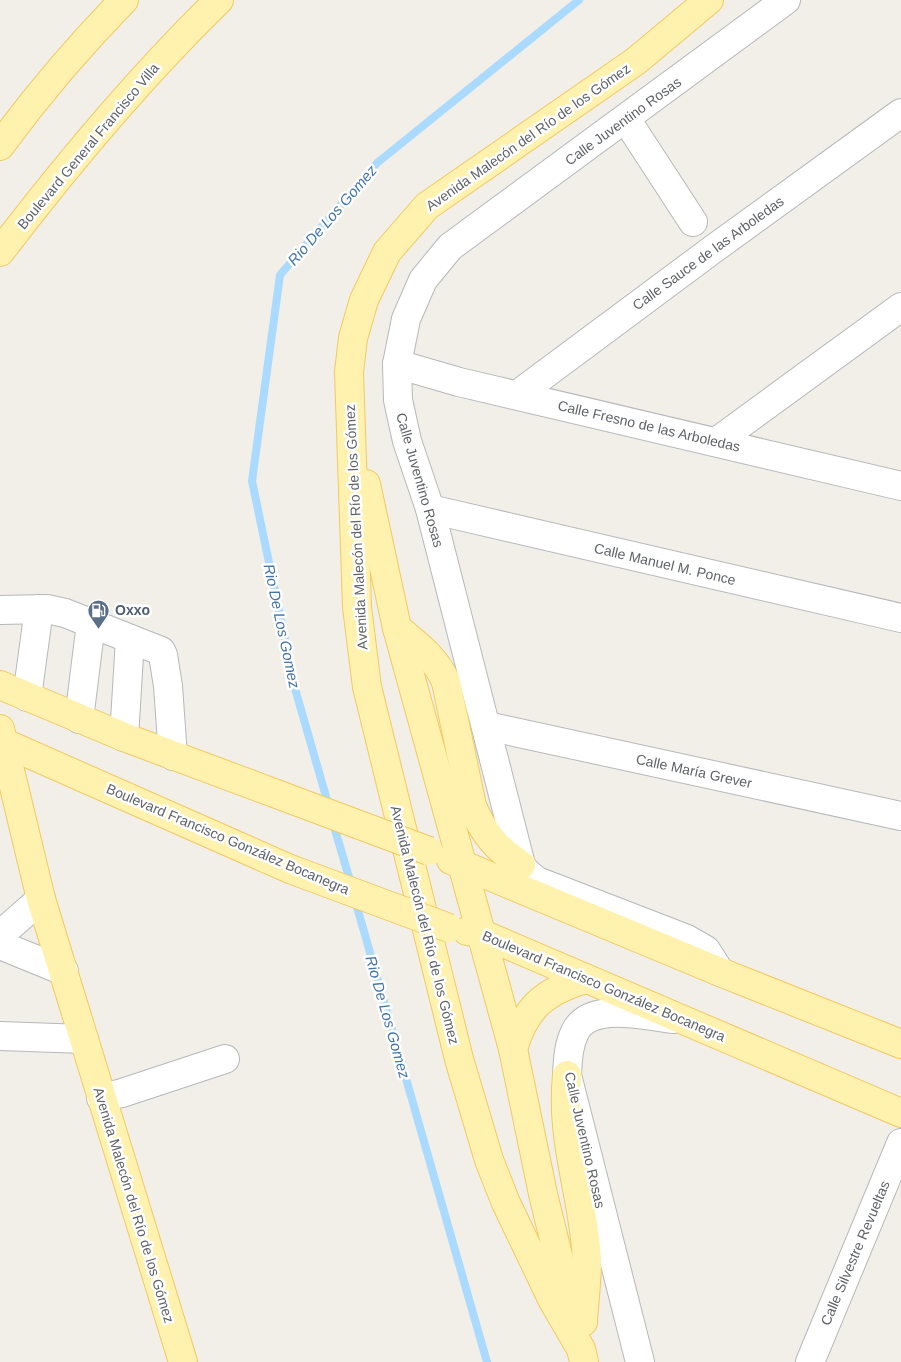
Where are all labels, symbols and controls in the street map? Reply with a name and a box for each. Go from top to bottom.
street label: Boulevard General Francisco Villa [14,60,162,232]
street label: Avenida Malecón del Río de los Gómez [423,60,633,214]
street label: Calle Juventino Rosas [562,74,684,168]
water label: Rio De Los Gomez [284,161,380,268]
street label: Calle Sauce de las Arboledas [629,193,787,313]
street label: Calle Fresno de las Arboledas [556,397,742,455]
street label: Avenida Malecón del Río de los Gómez [342,404,370,650]
street label: Calle Juventino Rosas [393,411,447,549]
street label: Calle Manuel M. Ponce [593,540,738,588]
water label: Rio De Los Gomez [261,562,304,690]
fuel station icon: Oxxo [87,598,111,629]
place label: Oxxo [115,602,150,618]
street label: Calle María Grever [634,751,754,791]
street label: Boulevard Francisco González Bocanegra [104,780,352,898]
street label: Avenida Malecón del Río de los Gómez [388,804,462,1046]
street label: Boulevard Francisco González Bocanegra [480,927,728,1045]
water label: Rio De Los Gomez [362,954,414,1081]
street label: Calle Juventino Rosas [562,1070,608,1210]
street label: Avenida Malecón del Río de los Gómez [90,1085,178,1325]
street label: Calle Silvestre Revueltas [817,1178,893,1328]

